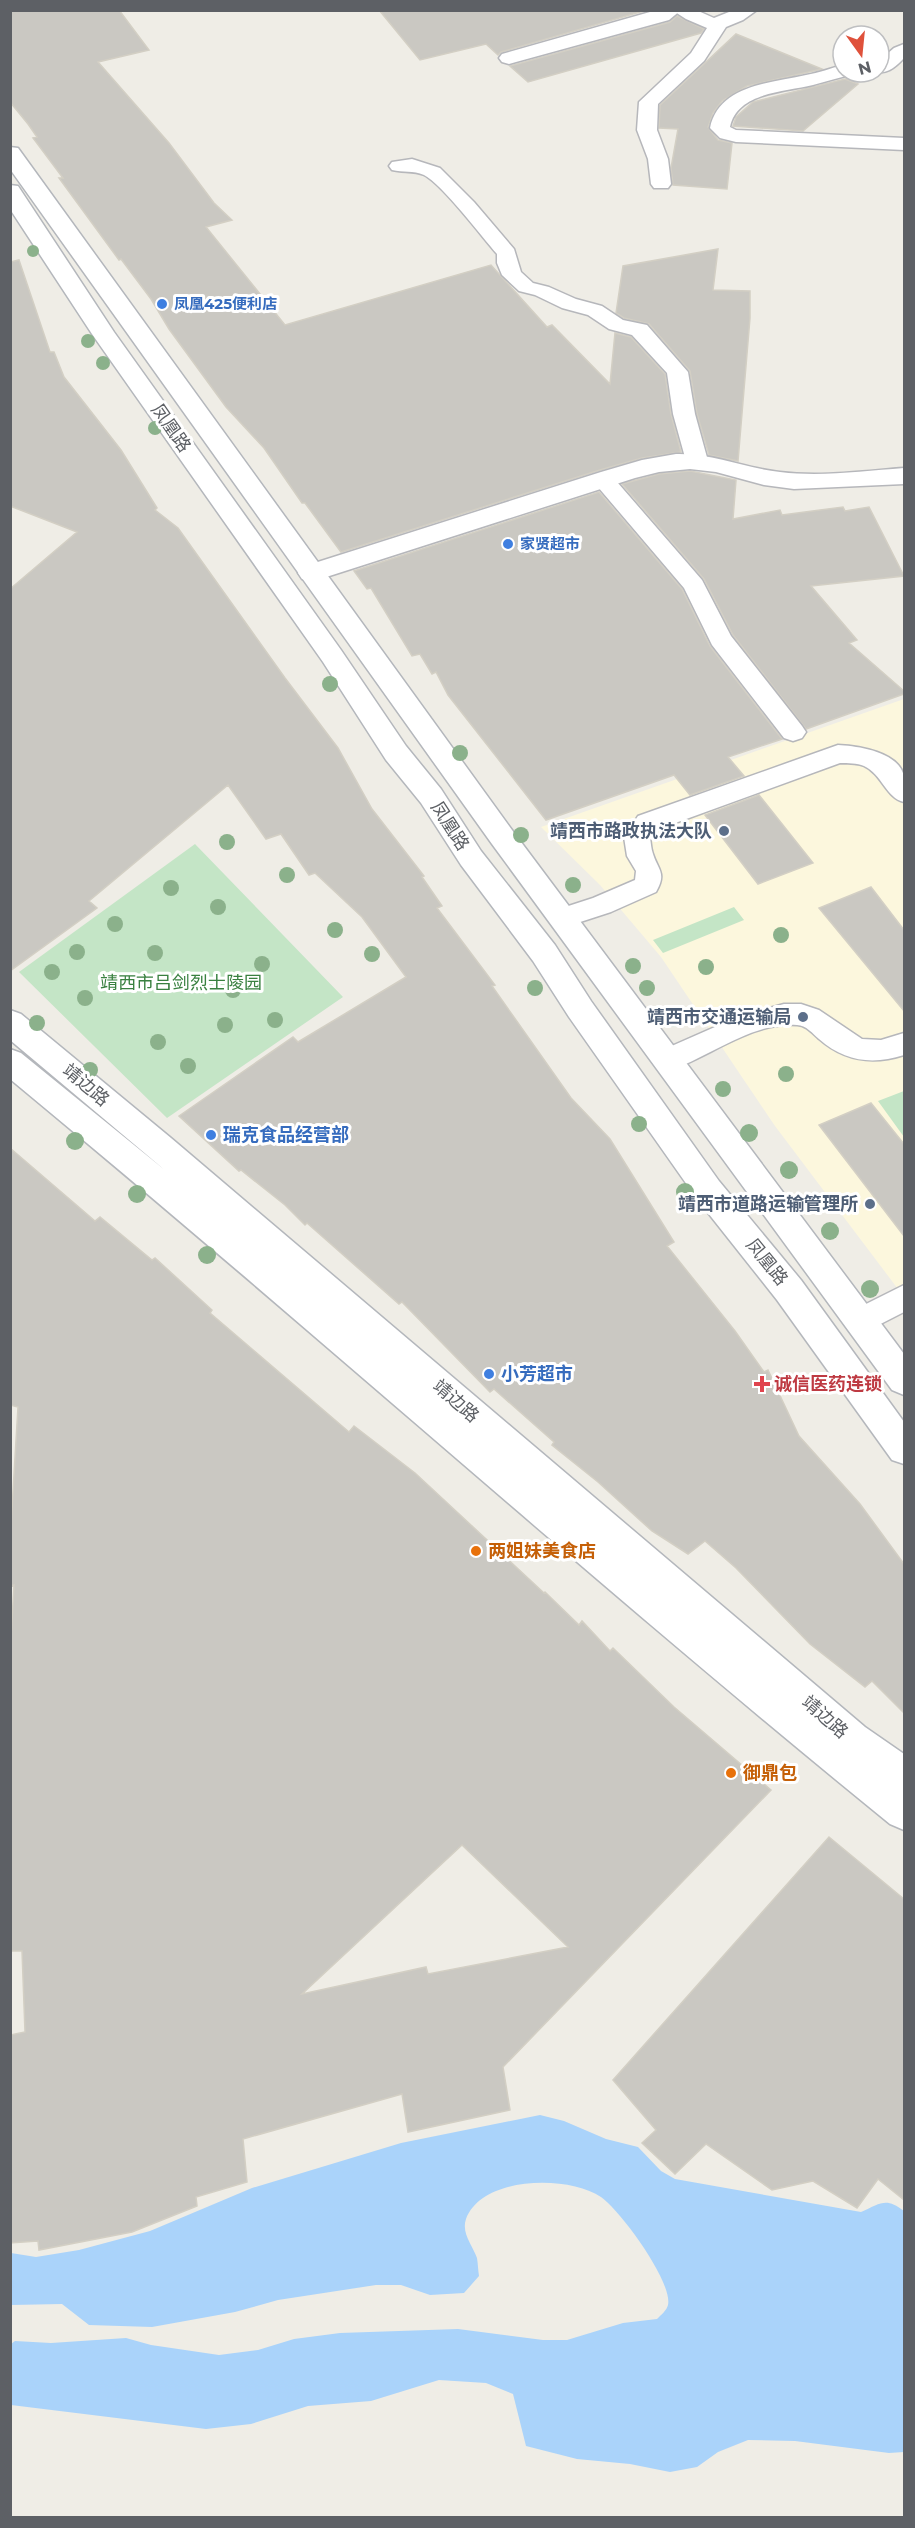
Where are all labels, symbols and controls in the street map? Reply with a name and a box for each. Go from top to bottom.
north arrow [831,24,891,84]
text: N [856,57,873,79]
place label: 凤凰425便利店 [174,294,277,313]
marker: 凤凰425便利店 [155,297,169,311]
street label: 凤凰路 [147,400,195,456]
place label: 家贤超市 [520,534,580,553]
marker: 家贤超市 [501,537,515,551]
street label: 凤凰路 [426,797,474,855]
place label: 靖西市路政执法大队 [550,820,712,842]
marker: 靖西市路政执法大队 [717,824,731,838]
park label: 靖西市吕剑烈士陵园 [100,972,262,994]
place label: 靖西市交通运输局 [647,1006,791,1028]
marker: 靖西市交通运输局 [796,1010,810,1024]
street label: 靖边路 [58,1059,114,1111]
place label: 瑞克食品经营部 [223,1124,349,1146]
marker: 瑞克食品经营部 [204,1128,218,1142]
place label: 靖西市道路运输管理所 [678,1193,858,1215]
marker: 靖西市道路运输管理所 [863,1197,877,1211]
street label: 凤凰路 [741,1234,793,1290]
place label: 小芳超市 [501,1363,573,1385]
marker: 小芳超市 [482,1367,496,1381]
place label: 诚信医药连锁 [774,1373,882,1395]
street label: 靖边路 [428,1375,484,1427]
marker: 诚信医药连锁 [755,1377,769,1391]
place label: 两姐妹美食店 [488,1540,596,1562]
marker: 两姐妹美食店 [469,1544,483,1558]
street label: 靖边路 [797,1691,853,1743]
place label: 御鼎包 [742,1762,797,1784]
marker: 御鼎包 [724,1766,738,1780]

